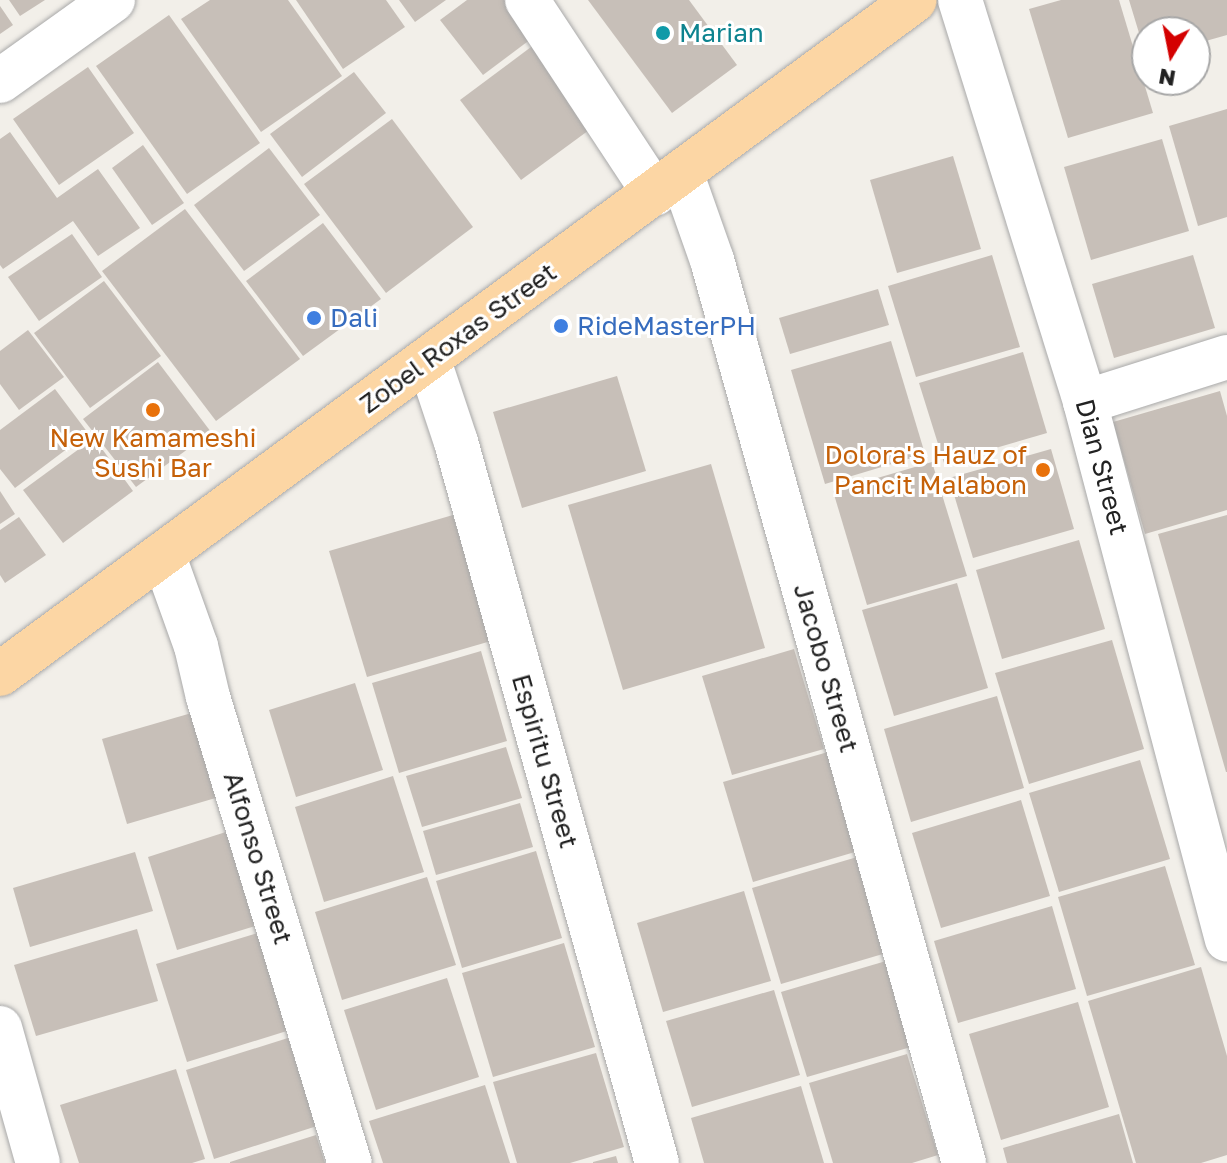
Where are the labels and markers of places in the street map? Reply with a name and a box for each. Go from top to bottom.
place label: Marian [679,17,764,49]
marker: Marian [654,24,672,42]
place label: Dali [330,302,378,334]
marker: Dali [305,309,323,327]
place label: RideMasterPH [577,310,756,342]
marker: RideMasterPH [552,317,570,335]
marker: New Kamameshi Sushi Bar [144,401,162,419]
place label: New Kamameshi Sushi Bar [49,422,257,484]
place label: Dolora's Hauz of Pancit Malabon [824,439,1027,500]
marker: Dolora's Hauz of Pancit Malabon [1034,461,1052,479]

